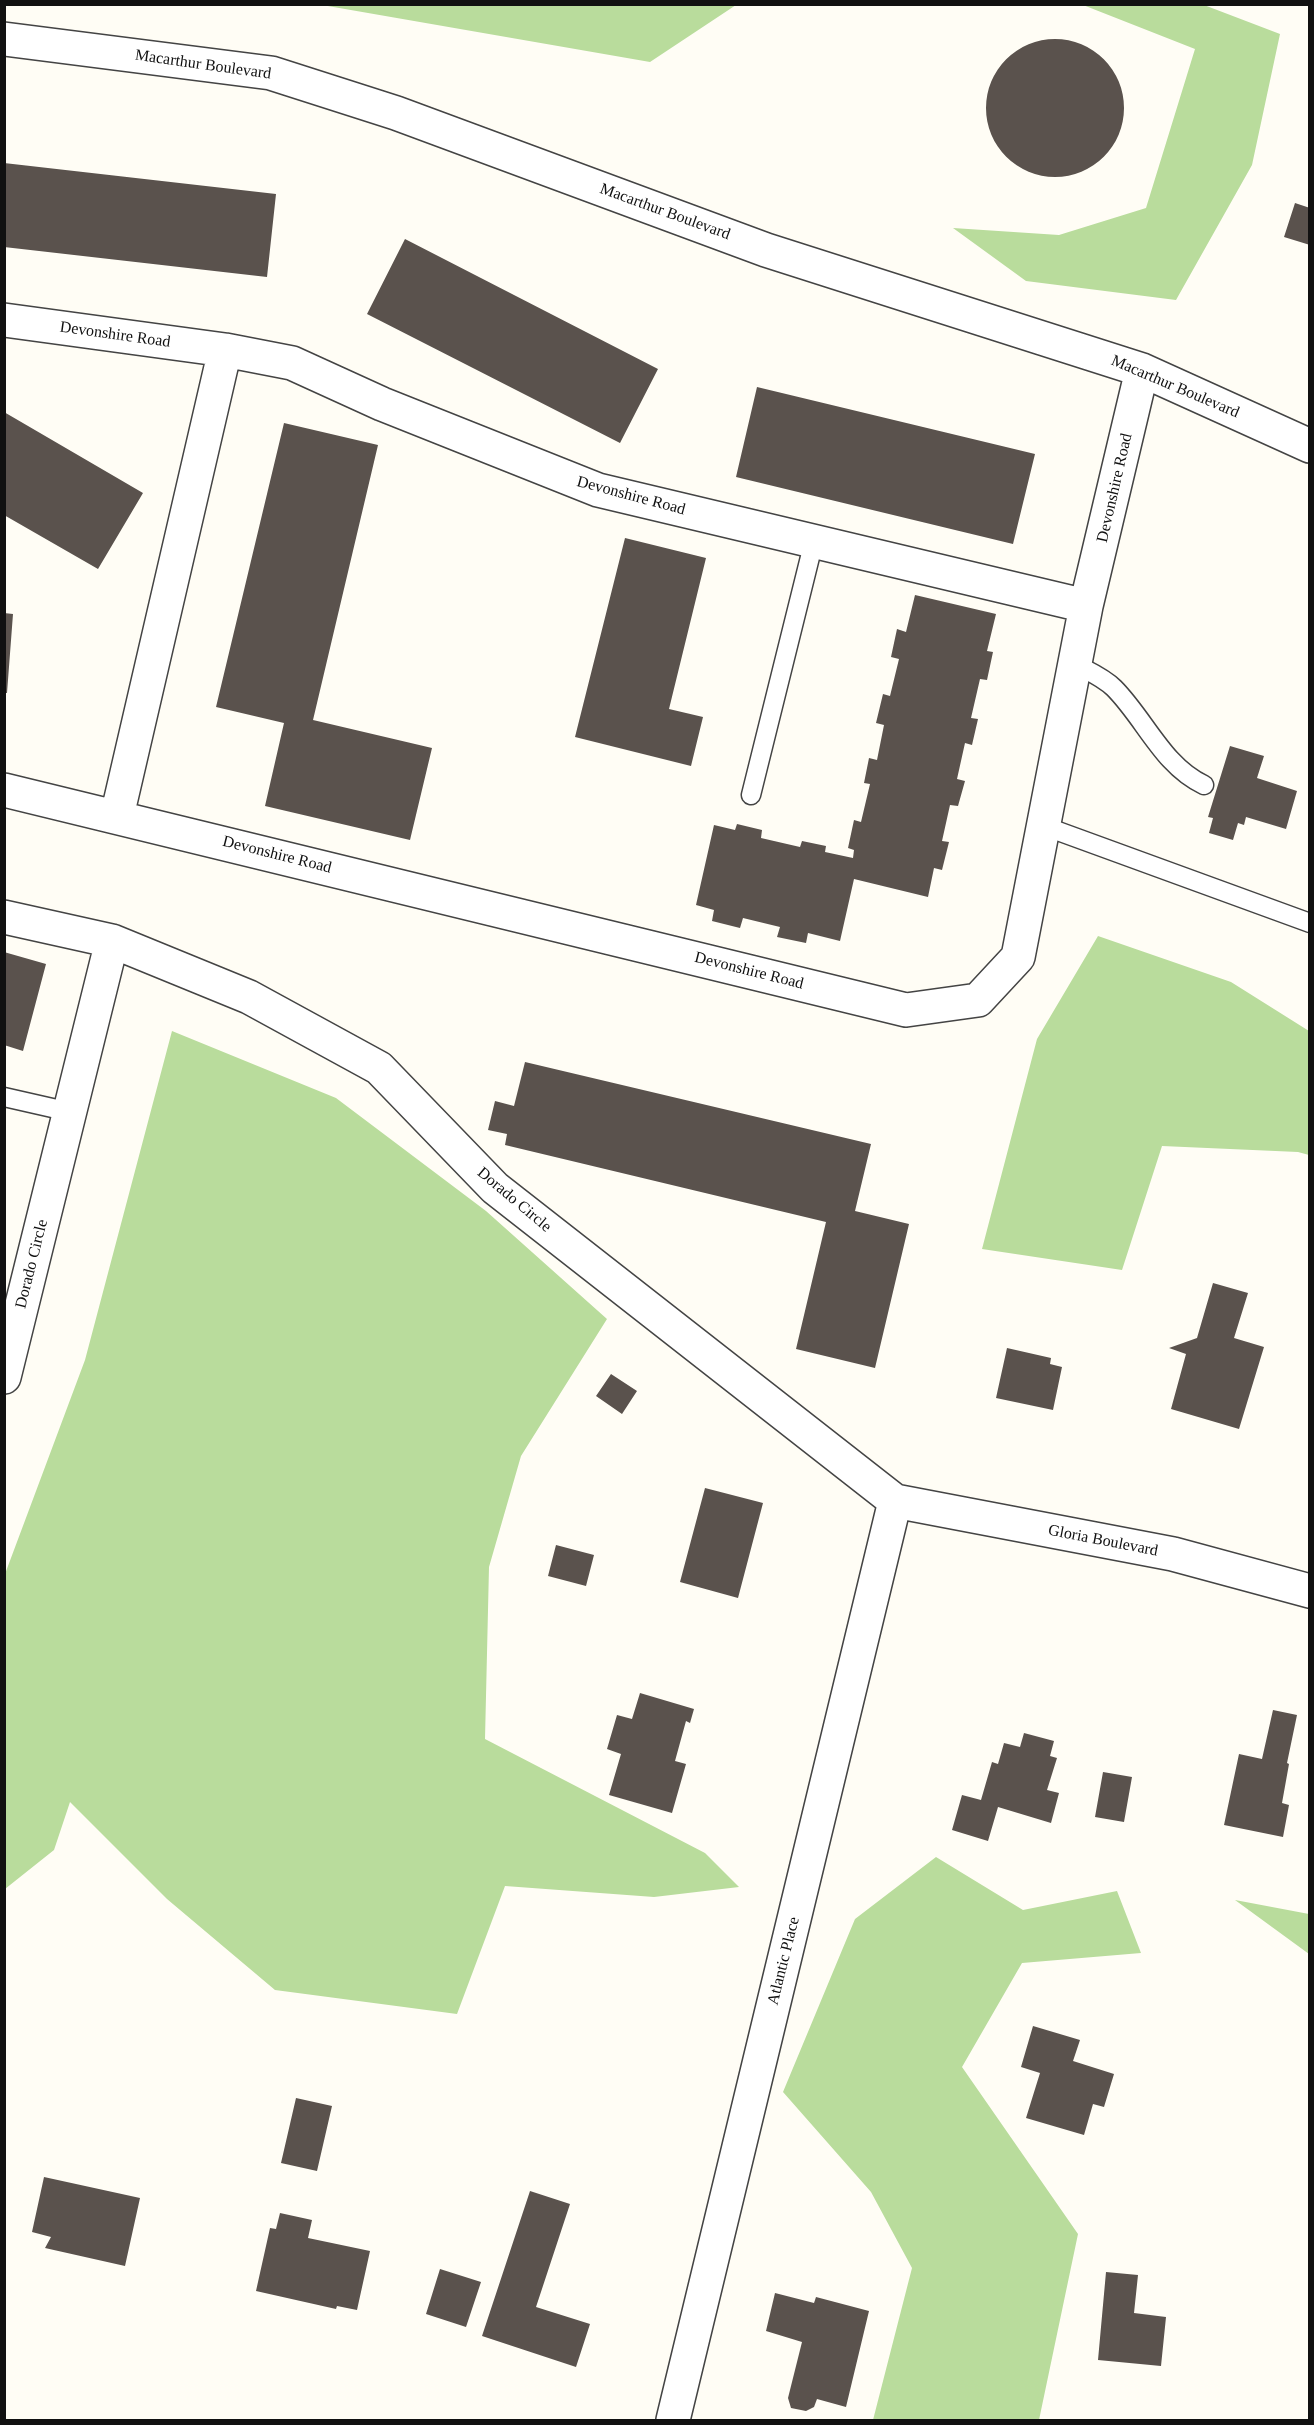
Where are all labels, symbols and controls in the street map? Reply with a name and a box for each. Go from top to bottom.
street label: Macarthur Boulevard [134,46,272,84]
street label: Macarthur Boulevard [597,180,733,244]
street label: Devonshire Road [58,318,172,352]
street label: Macarthur Boulevard [1108,351,1242,423]
street label: Devonshire Road [1093,432,1137,544]
street label: Devonshire Road [575,472,687,520]
street label: Devonshire Road [221,832,333,878]
street label: Devonshire Road [693,948,805,994]
street label: Dorado Circle [473,1163,555,1237]
street label: Dorado Circle [12,1217,52,1311]
street label: Gloria Boulevard [1046,1521,1160,1561]
street label: Atlantic Place [764,1915,804,2007]

